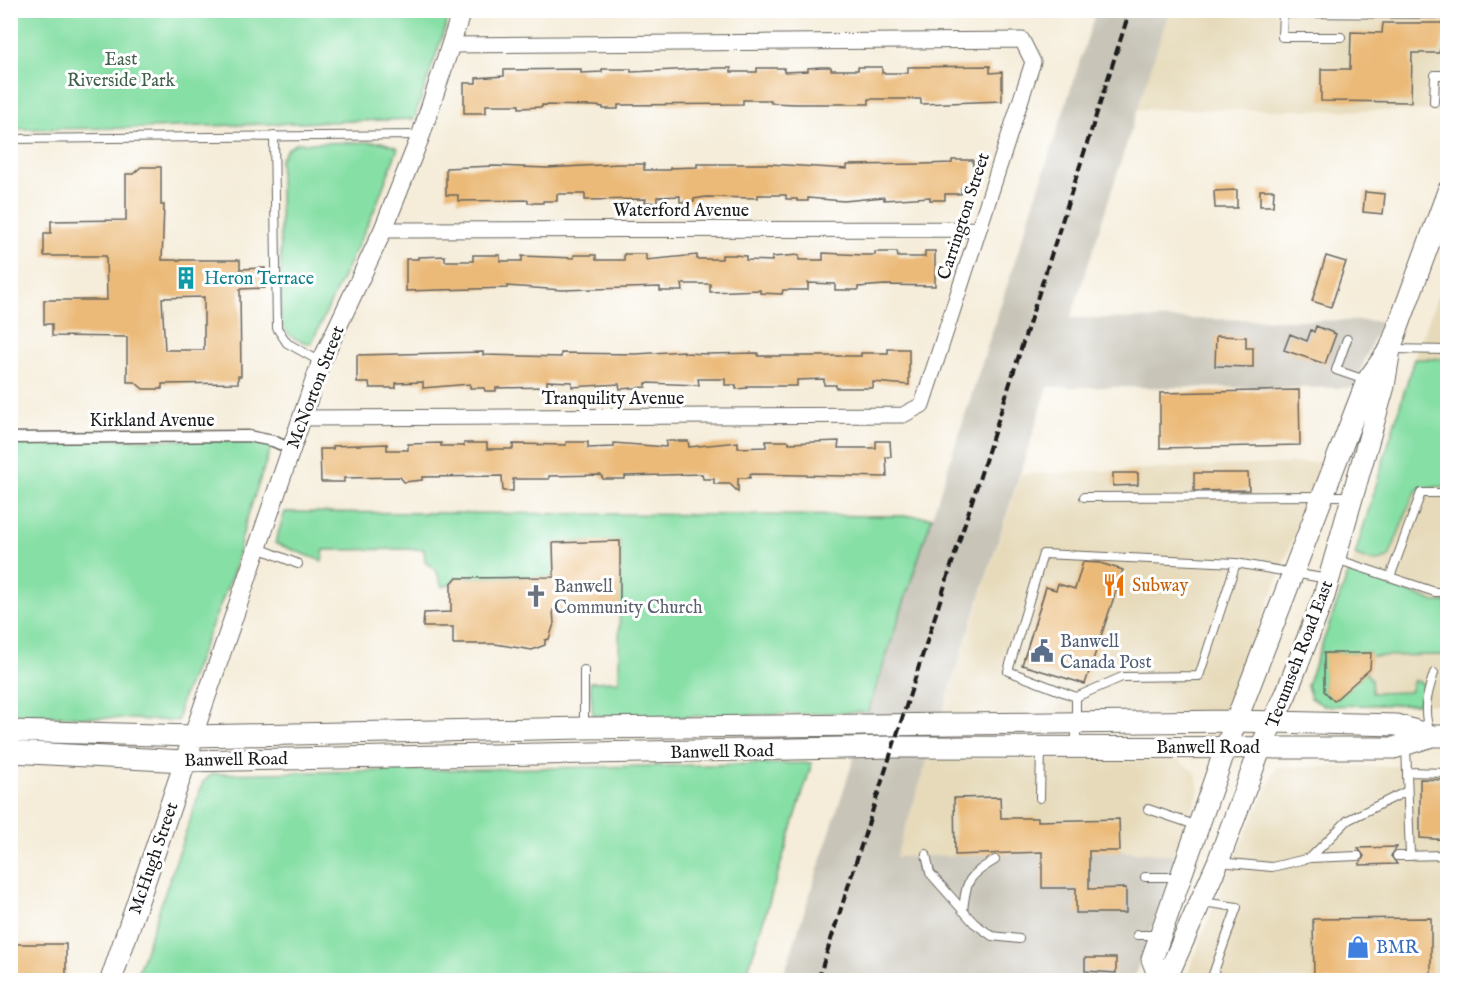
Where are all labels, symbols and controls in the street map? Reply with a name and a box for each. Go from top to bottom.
park label: East Riverside Park [67,49,175,93]
street label: Carrington Street [933,150,996,283]
street label: Waterford Avenue [613,200,749,223]
building icon: Heron Terrace [173,265,199,291]
place label: Heron Terrace [204,268,314,291]
street label: McNorton Street [282,323,350,452]
street label: Tranquility Avenue [542,388,684,411]
street label: Kirkland Avenue [90,410,214,433]
restaurant icon: Subway [1101,572,1127,598]
place label: Subway [1132,575,1188,598]
place label: Banwell Community Church [554,576,703,620]
street label: Tecumseh Road East [1262,577,1339,732]
church icon: Banwell Community Church [523,583,549,609]
place label: Banwell Canada Post [1060,631,1152,675]
public building icon: Banwell Canada Post [1029,638,1055,664]
street label: Banwell Road [1156,737,1260,760]
street label: Banwell Road [670,740,774,765]
street label: Banwell Road [184,748,288,773]
street label: McHugh Street [124,799,184,918]
shop icon: BMR [1345,934,1371,960]
place label: BMR [1376,937,1420,960]

